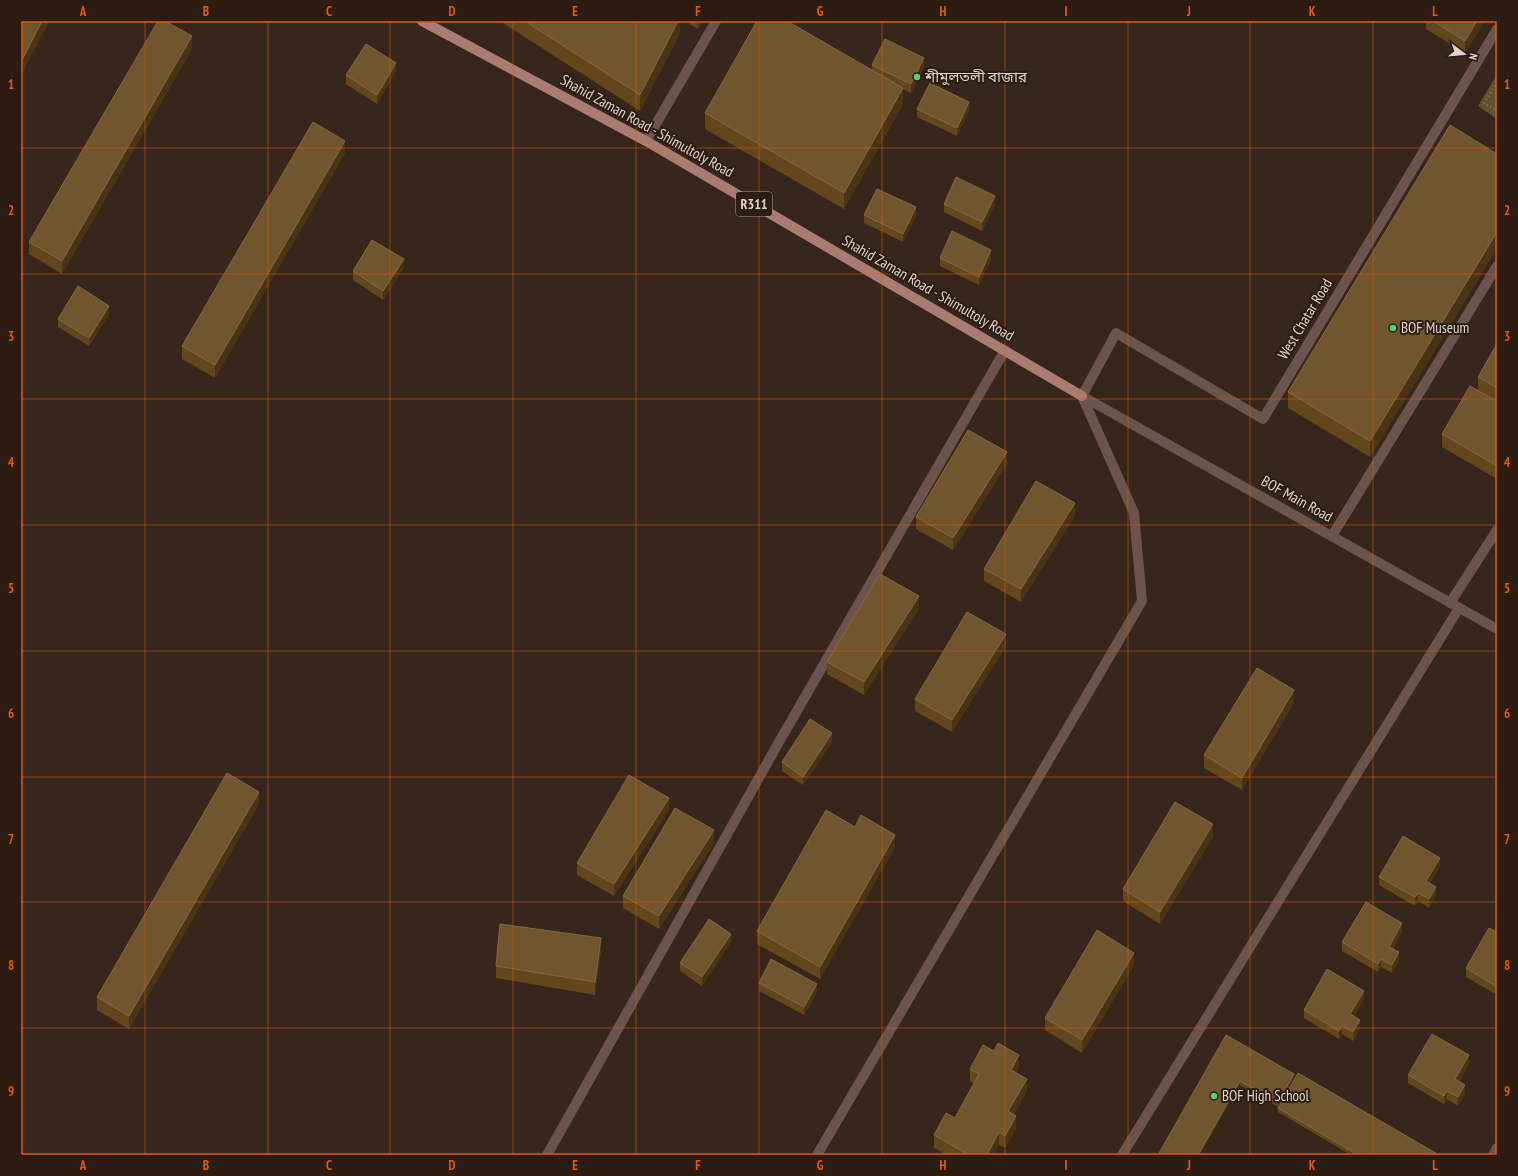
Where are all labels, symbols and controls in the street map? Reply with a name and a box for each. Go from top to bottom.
text: A [79,3,87,20]
text: B [203,3,209,20]
text: C [326,3,332,20]
text: D [449,3,456,20]
text: E [572,3,578,20]
text: F [695,3,701,20]
text: G [817,3,824,20]
text: H [940,3,947,20]
text: I [1064,3,1068,20]
text: J [1186,3,1191,20]
text: K [1309,3,1316,20]
text: L [1432,3,1438,20]
north arrow [1444,34,1484,74]
text: N [1466,52,1481,62]
place label: শীমুলতলী বাজার [924,67,1028,86]
street label: Shahid Zaman Road - Shimultoly Road [557,70,737,181]
marker: শীমুলতলী বাজার [912,72,922,82]
text: 1 [8,76,14,93]
text: 1 [1504,76,1510,93]
road number: R311 [736,192,772,216]
text: 2 [8,202,14,219]
text: 2 [1504,202,1510,219]
street label: Shahid Zaman Road - Shimultoly Road [839,230,1018,345]
street label: West Chatar Road [1273,275,1336,362]
place label: BOF Museum [1401,318,1469,337]
marker: BOF Museum [1388,323,1398,333]
text: 3 [8,328,14,345]
text: 3 [1504,328,1510,345]
text: 4 [8,454,15,471]
text: 4 [1504,454,1511,471]
street label: BOF Main Road [1258,471,1336,526]
text: 5 [8,580,14,597]
text: 5 [1504,580,1510,597]
text: 6 [8,705,14,722]
text: 6 [1504,705,1510,722]
text: 7 [8,831,14,848]
text: 7 [1504,831,1510,848]
text: 8 [8,957,14,974]
text: 8 [1504,957,1510,974]
text: 9 [8,1083,14,1100]
text: 9 [1504,1083,1510,1100]
place label: BOF High School [1222,1086,1310,1105]
marker: BOF High School [1209,1091,1219,1101]
text: A [79,1157,87,1174]
text: B [203,1157,209,1174]
text: C [326,1157,332,1174]
text: D [449,1157,456,1174]
text: E [572,1157,578,1174]
text: F [695,1157,701,1174]
text: G [817,1157,824,1174]
text: H [940,1157,947,1174]
text: I [1064,1157,1068,1174]
text: J [1186,1157,1191,1174]
text: K [1309,1157,1316,1174]
text: L [1432,1157,1438,1174]

